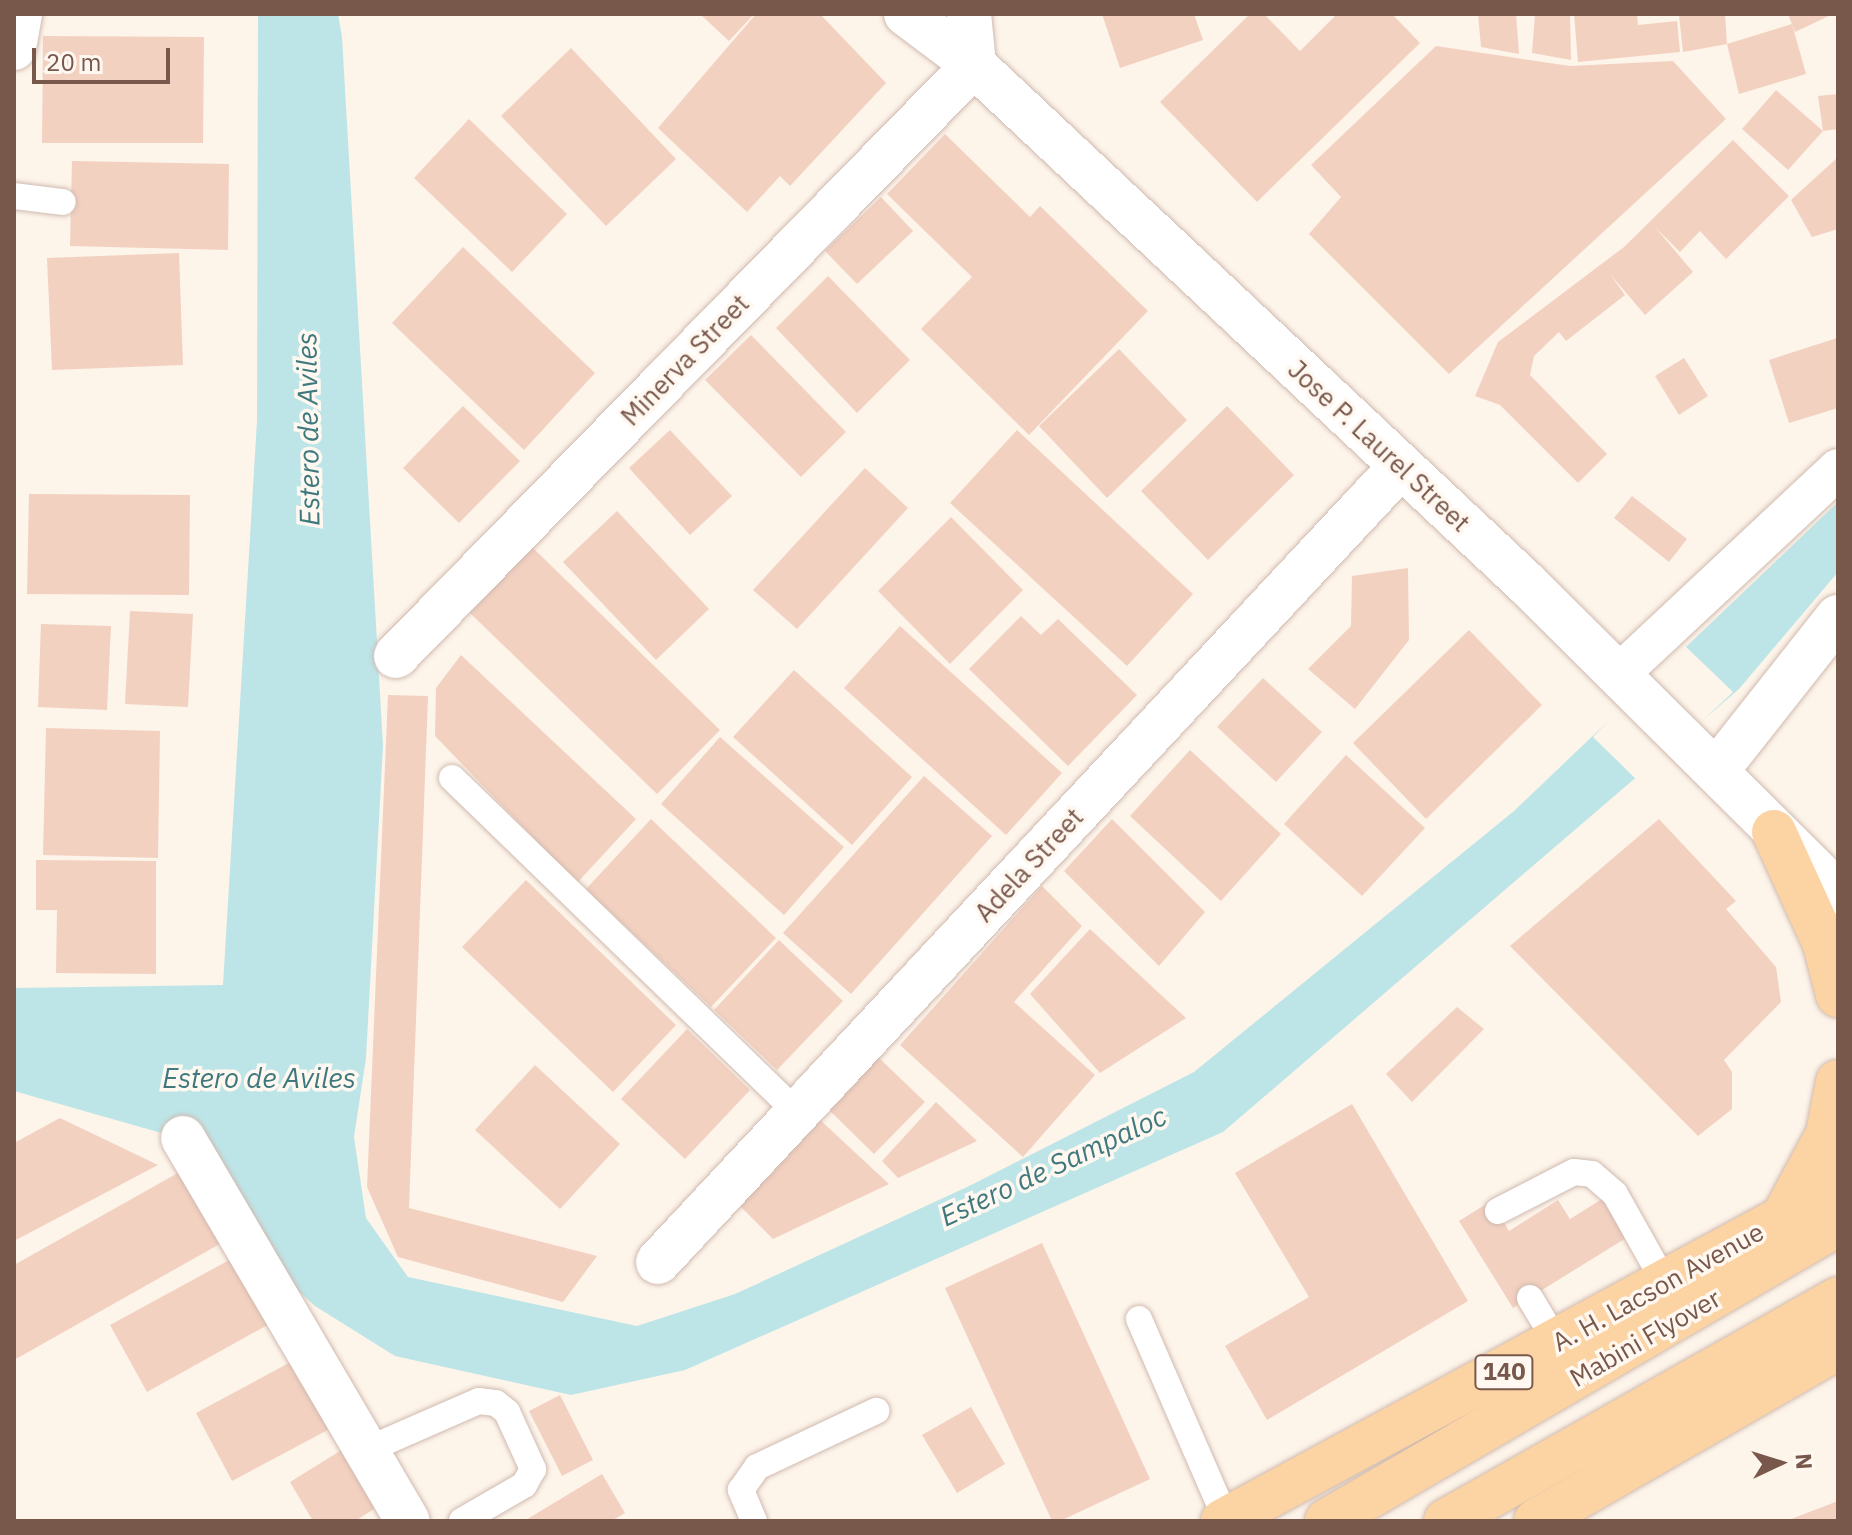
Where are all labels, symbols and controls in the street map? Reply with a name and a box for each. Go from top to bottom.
scale bar [36,32,174,82]
text: 20 m [46,46,101,78]
street label: Minerva Street [615,288,755,432]
water label: Estero de Aviles [290,332,326,526]
street label: Jose P. Laurel Street [1282,354,1476,538]
street label: Adela Street [968,802,1090,928]
water label: Estero de Aviles [162,1061,356,1095]
water label: Estero de Sampaloc [934,1099,1172,1233]
street label: A. H. Lacson Avenue [1547,1216,1769,1358]
street label: Mabini Flyover [1564,1282,1726,1394]
road number: 140 [1474,1352,1534,1392]
north arrow [1740,1423,1820,1503]
text: N [1789,1452,1819,1470]

